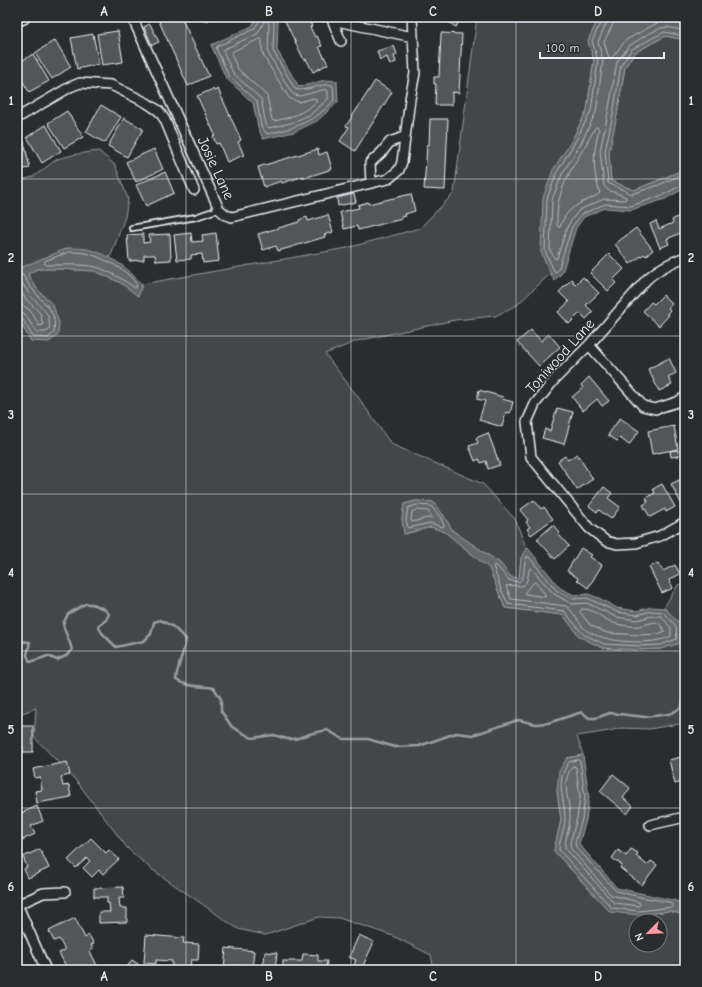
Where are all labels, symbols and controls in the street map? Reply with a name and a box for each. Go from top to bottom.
text: A [100,4,108,19]
text: B [265,4,273,19]
text: C [429,4,437,19]
text: D [594,4,602,19]
scale bar [540,34,664,60]
text: 100 m [546,41,579,55]
text: 1 [8,93,14,108]
text: 1 [688,93,694,108]
street label: Josie Lane [194,134,239,203]
text: 2 [8,250,14,265]
text: 2 [688,250,694,265]
street label: Toniwood Lane [522,315,599,397]
text: 3 [8,407,14,422]
text: 3 [688,407,694,422]
text: 4 [8,565,14,580]
text: 4 [688,565,694,580]
text: 5 [8,722,15,737]
text: 5 [688,722,695,737]
text: 6 [8,879,15,894]
text: 6 [688,879,695,894]
north arrow [628,913,668,953]
text: N [632,931,647,943]
text: A [100,969,108,984]
text: B [265,969,273,984]
text: C [429,969,437,984]
text: D [594,969,602,984]

